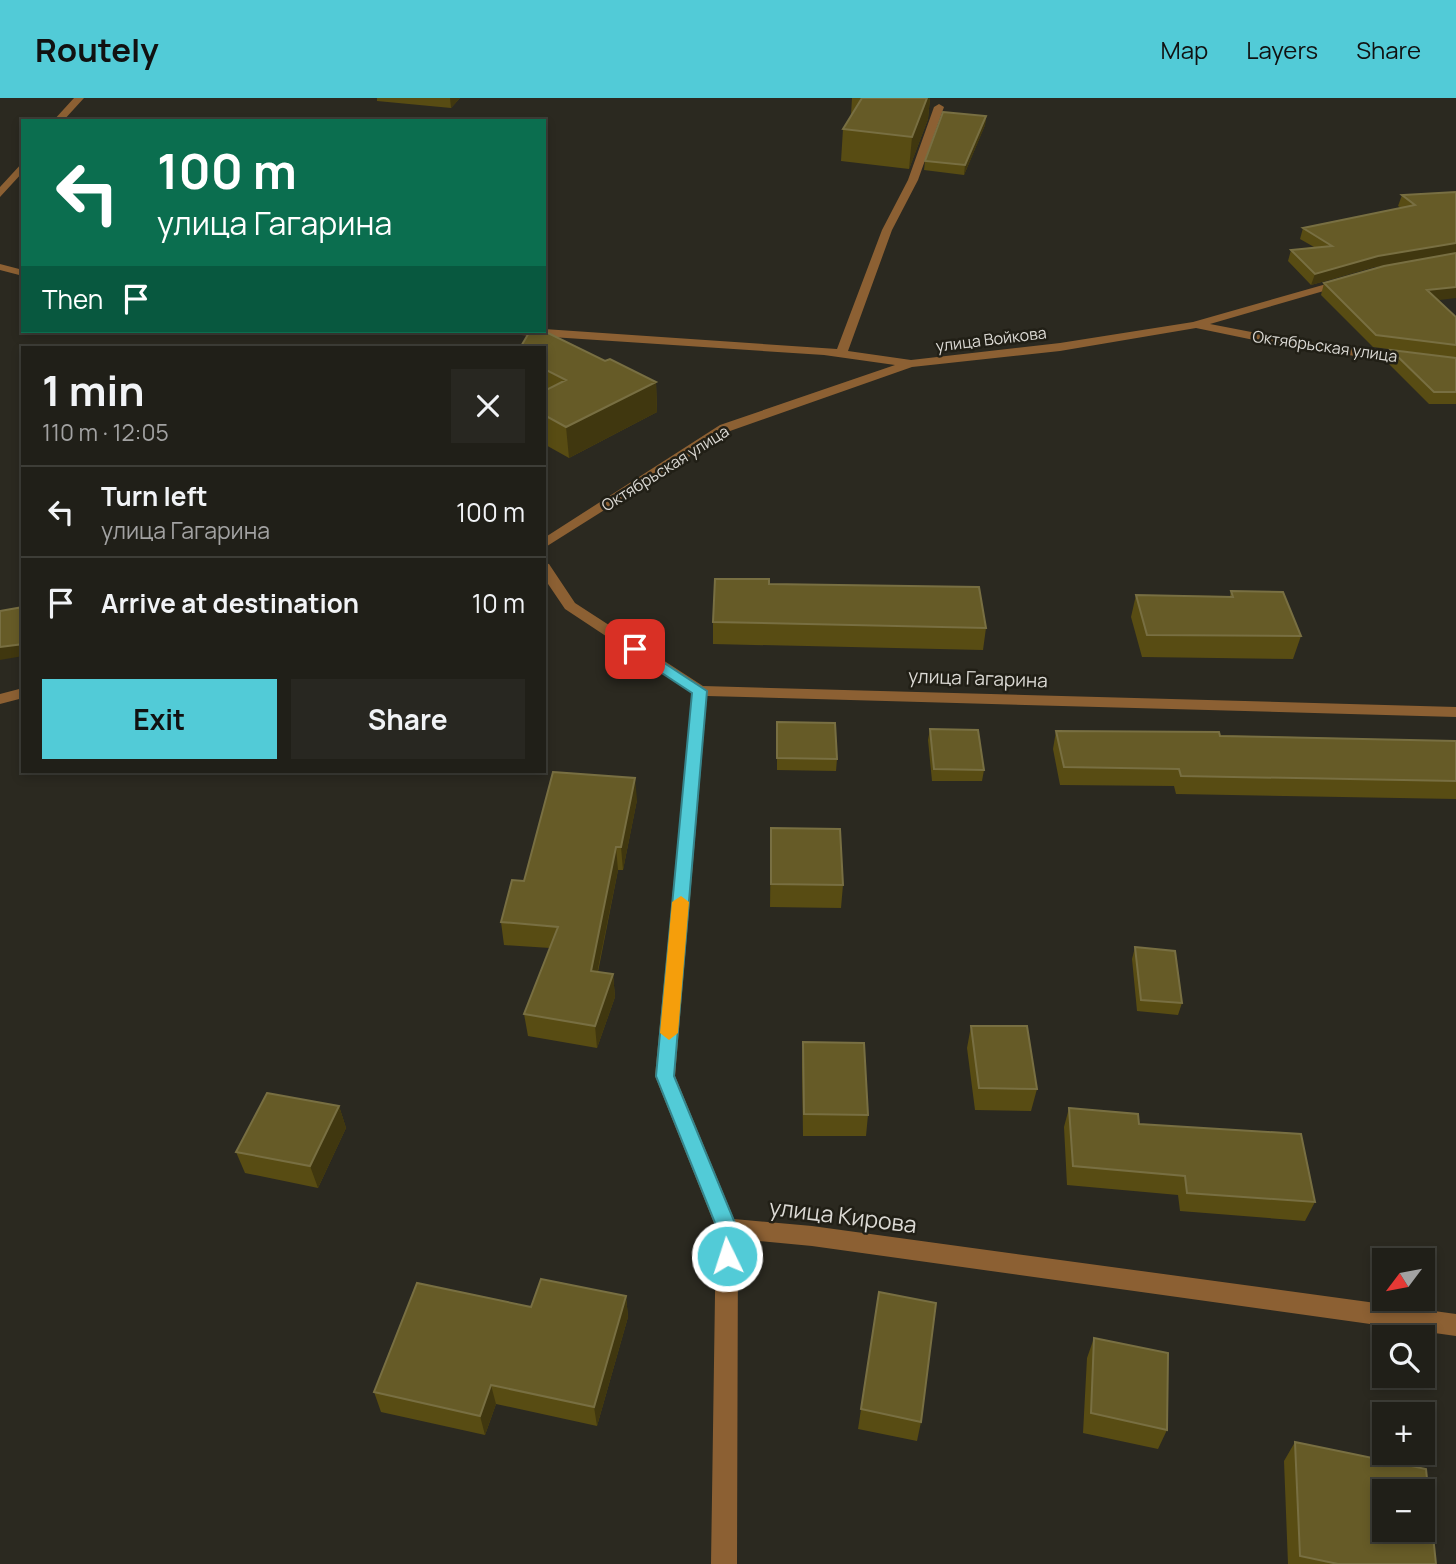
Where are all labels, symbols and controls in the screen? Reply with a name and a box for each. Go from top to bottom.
text: Routely [35,27,159,72]
text: Map [1161,33,1208,66]
text: Layers [1246,33,1318,66]
text: Share [1356,33,1421,66]
text: 100 m [157,137,297,204]
icon: left [42,147,133,238]
text: улица Гагарина [157,201,392,245]
icon: arrive [117,280,155,318]
text: Then [42,281,103,317]
street label: улица Войкова [934,321,1048,357]
street label: Октябрьская улица [1251,325,1399,367]
text: 1 min [42,361,145,419]
button: close [451,369,525,443]
text: 110 m · 12:05 [42,416,169,448]
street label: Октябрьская улица [597,420,733,516]
text: Turn left [101,478,208,514]
icon: left [42,493,80,531]
text: 100 m [456,494,525,530]
text: улица Гагарина [101,514,270,546]
icon: arrive [42,584,80,622]
text: Arrive at destination [101,585,359,621]
text: 10 m [472,585,525,621]
pin [605,619,665,679]
icon: arrive [616,630,654,668]
street label: улица Гагарина [908,663,1048,693]
button: Exit [42,679,277,759]
button: Share [291,679,525,759]
street label: улица Кирова [767,1190,919,1240]
position arrow [690,1219,764,1293]
north arrow [1372,1248,1435,1311]
map controls [1372,1248,1435,1542]
button: search [1372,1325,1435,1388]
button: + [1372,1402,1435,1465]
button: − [1372,1479,1435,1542]

